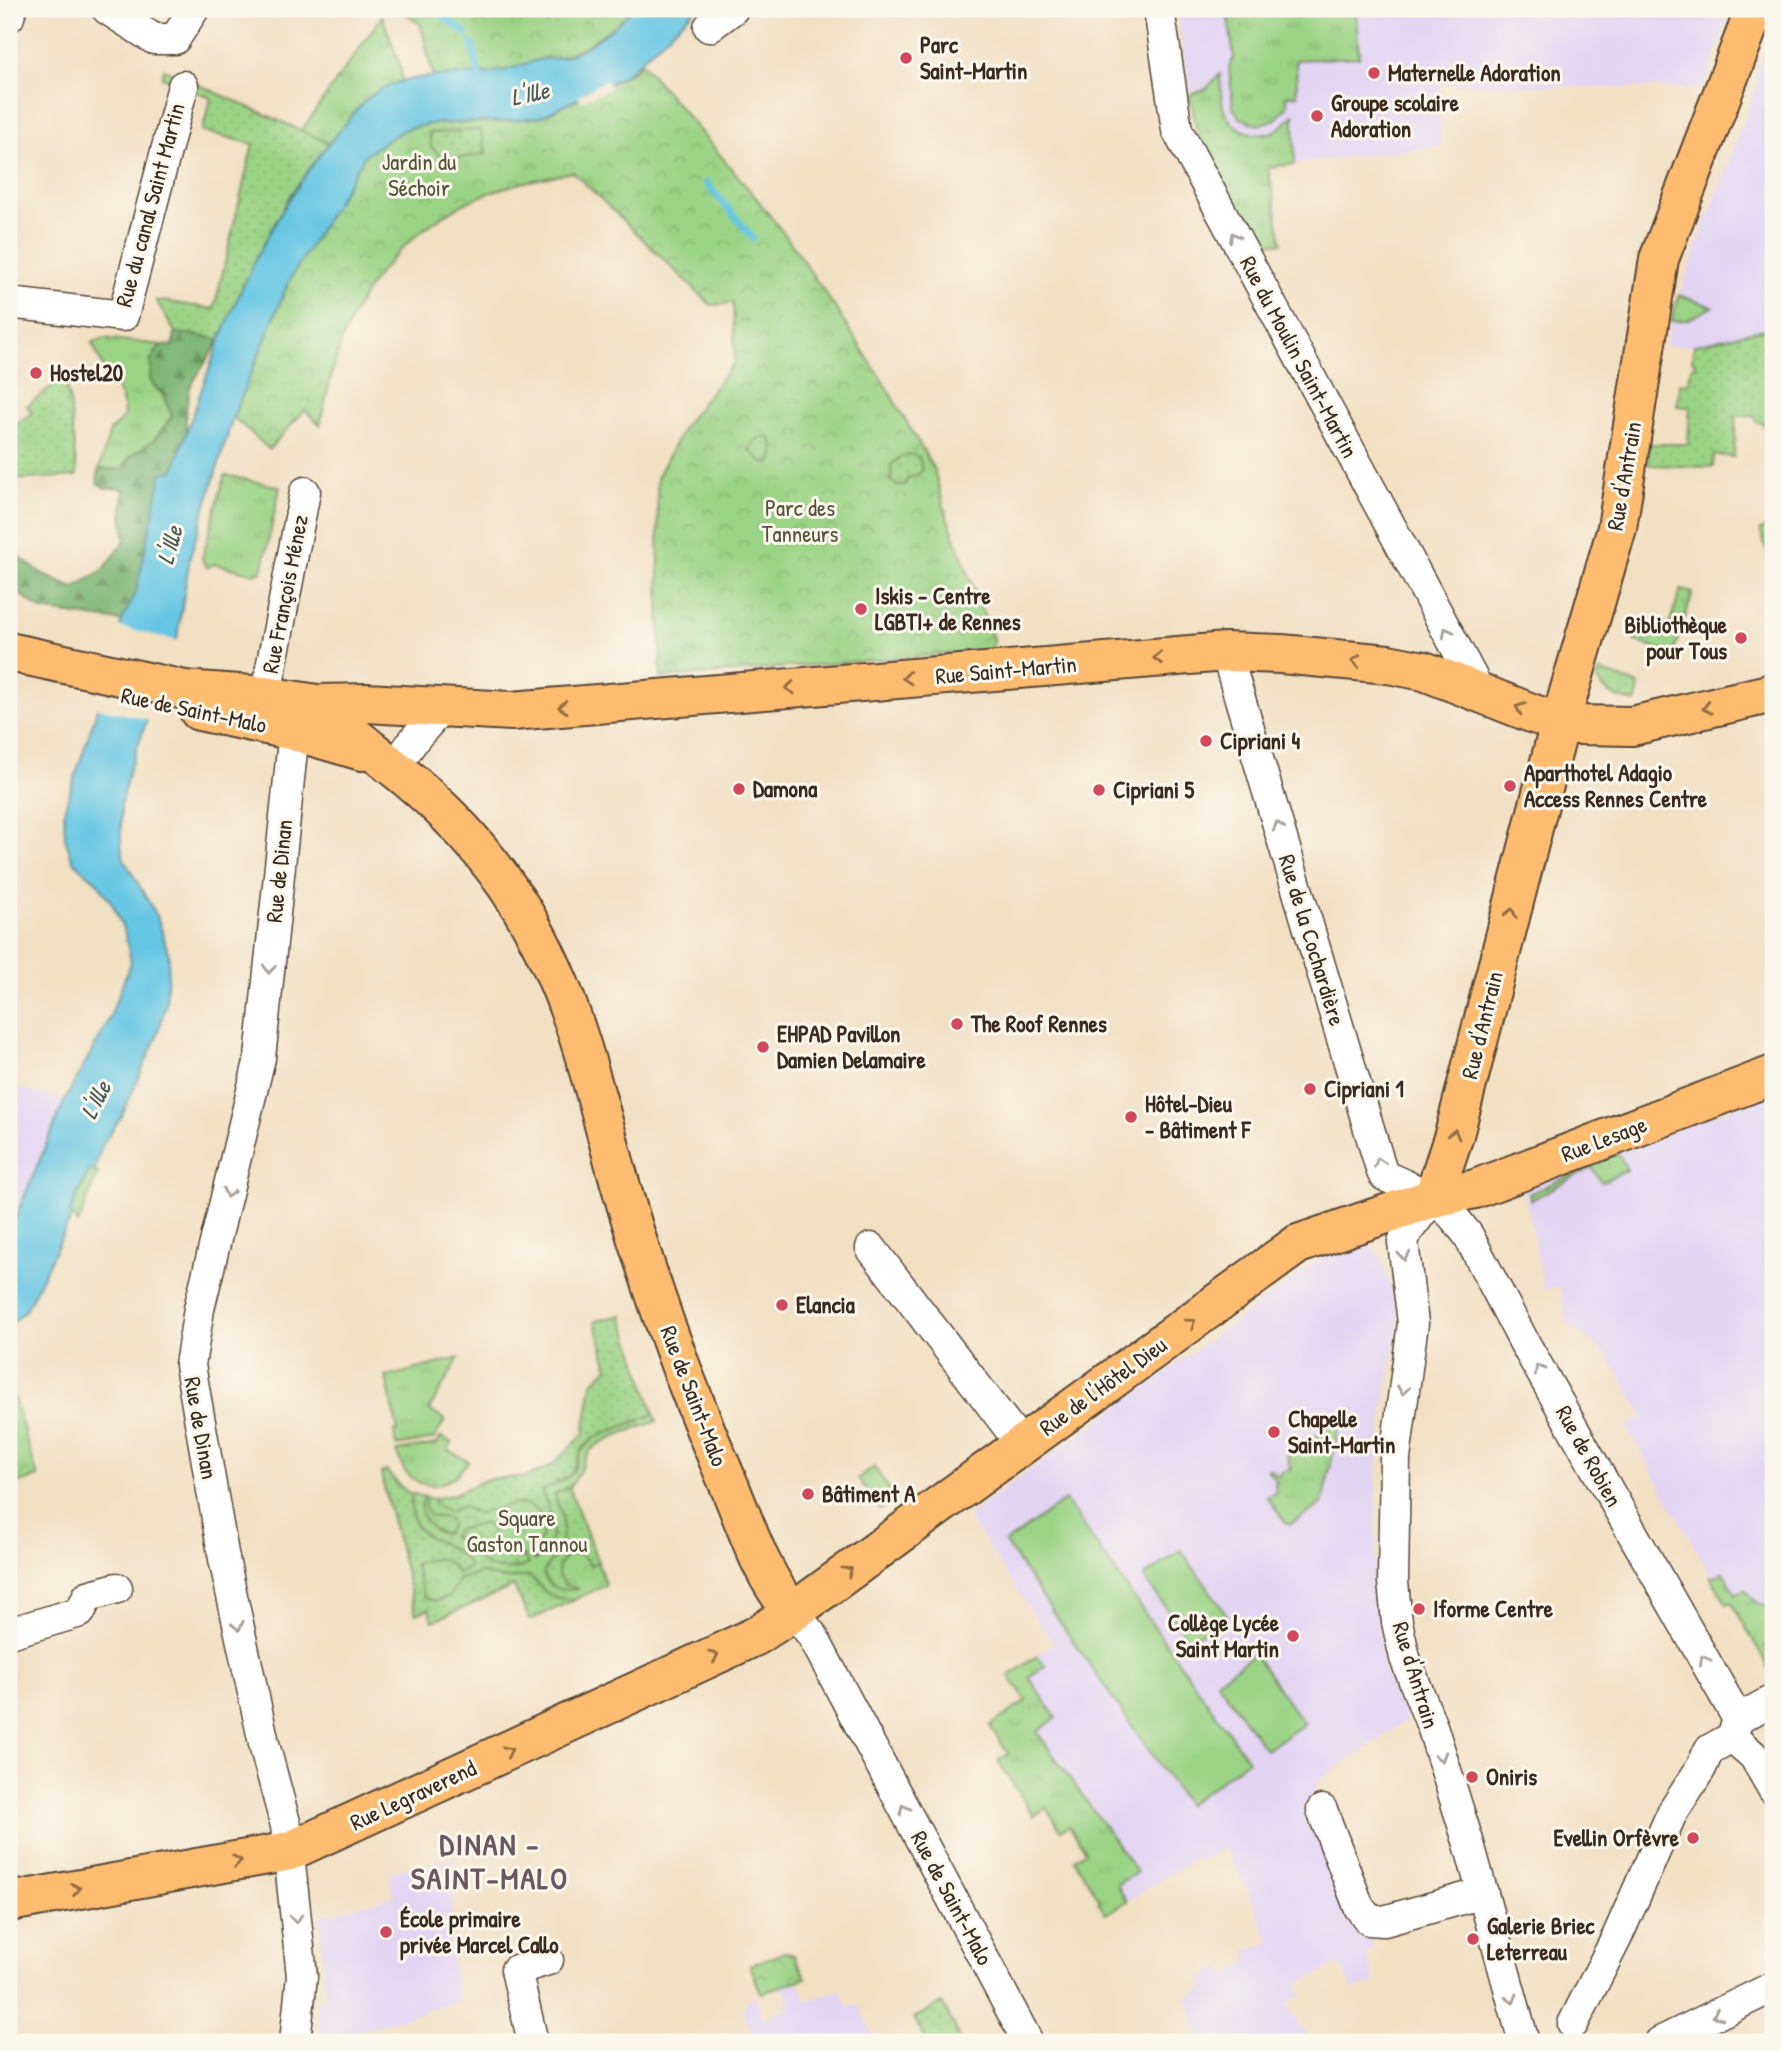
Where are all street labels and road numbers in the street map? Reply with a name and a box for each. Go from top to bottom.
street label: Rue du canal Saint Martin [107,100,192,310]
street label: Rue du Moulin Saint-Martin [1233,251,1366,463]
street label: Rue d'Antrain [1599,419,1648,533]
street label: Rue François Ménez [254,512,315,676]
street label: Rue Saint-Martin [934,648,1078,691]
street label: Rue de Saint-Malo [119,679,270,740]
street label: Rue de Dinan [258,818,299,924]
street label: Rue de la Cochardière [1272,850,1353,1029]
street label: Rue d'Antrain [1453,968,1510,1082]
street label: Rue Lesage [1557,1108,1651,1169]
street label: Rue de Saint-Malo [653,1321,735,1470]
street label: Rue de l'Hôtel Dieu [1033,1329,1173,1442]
street label: Rue de Dinan [177,1374,226,1482]
street label: Rue de Robien [1549,1400,1630,1512]
street label: Rue d'Antrain [1386,1618,1447,1732]
street label: Rue Legraverend [345,1752,481,1837]
street label: Rue de Saint-Malo [904,1825,1001,1970]

